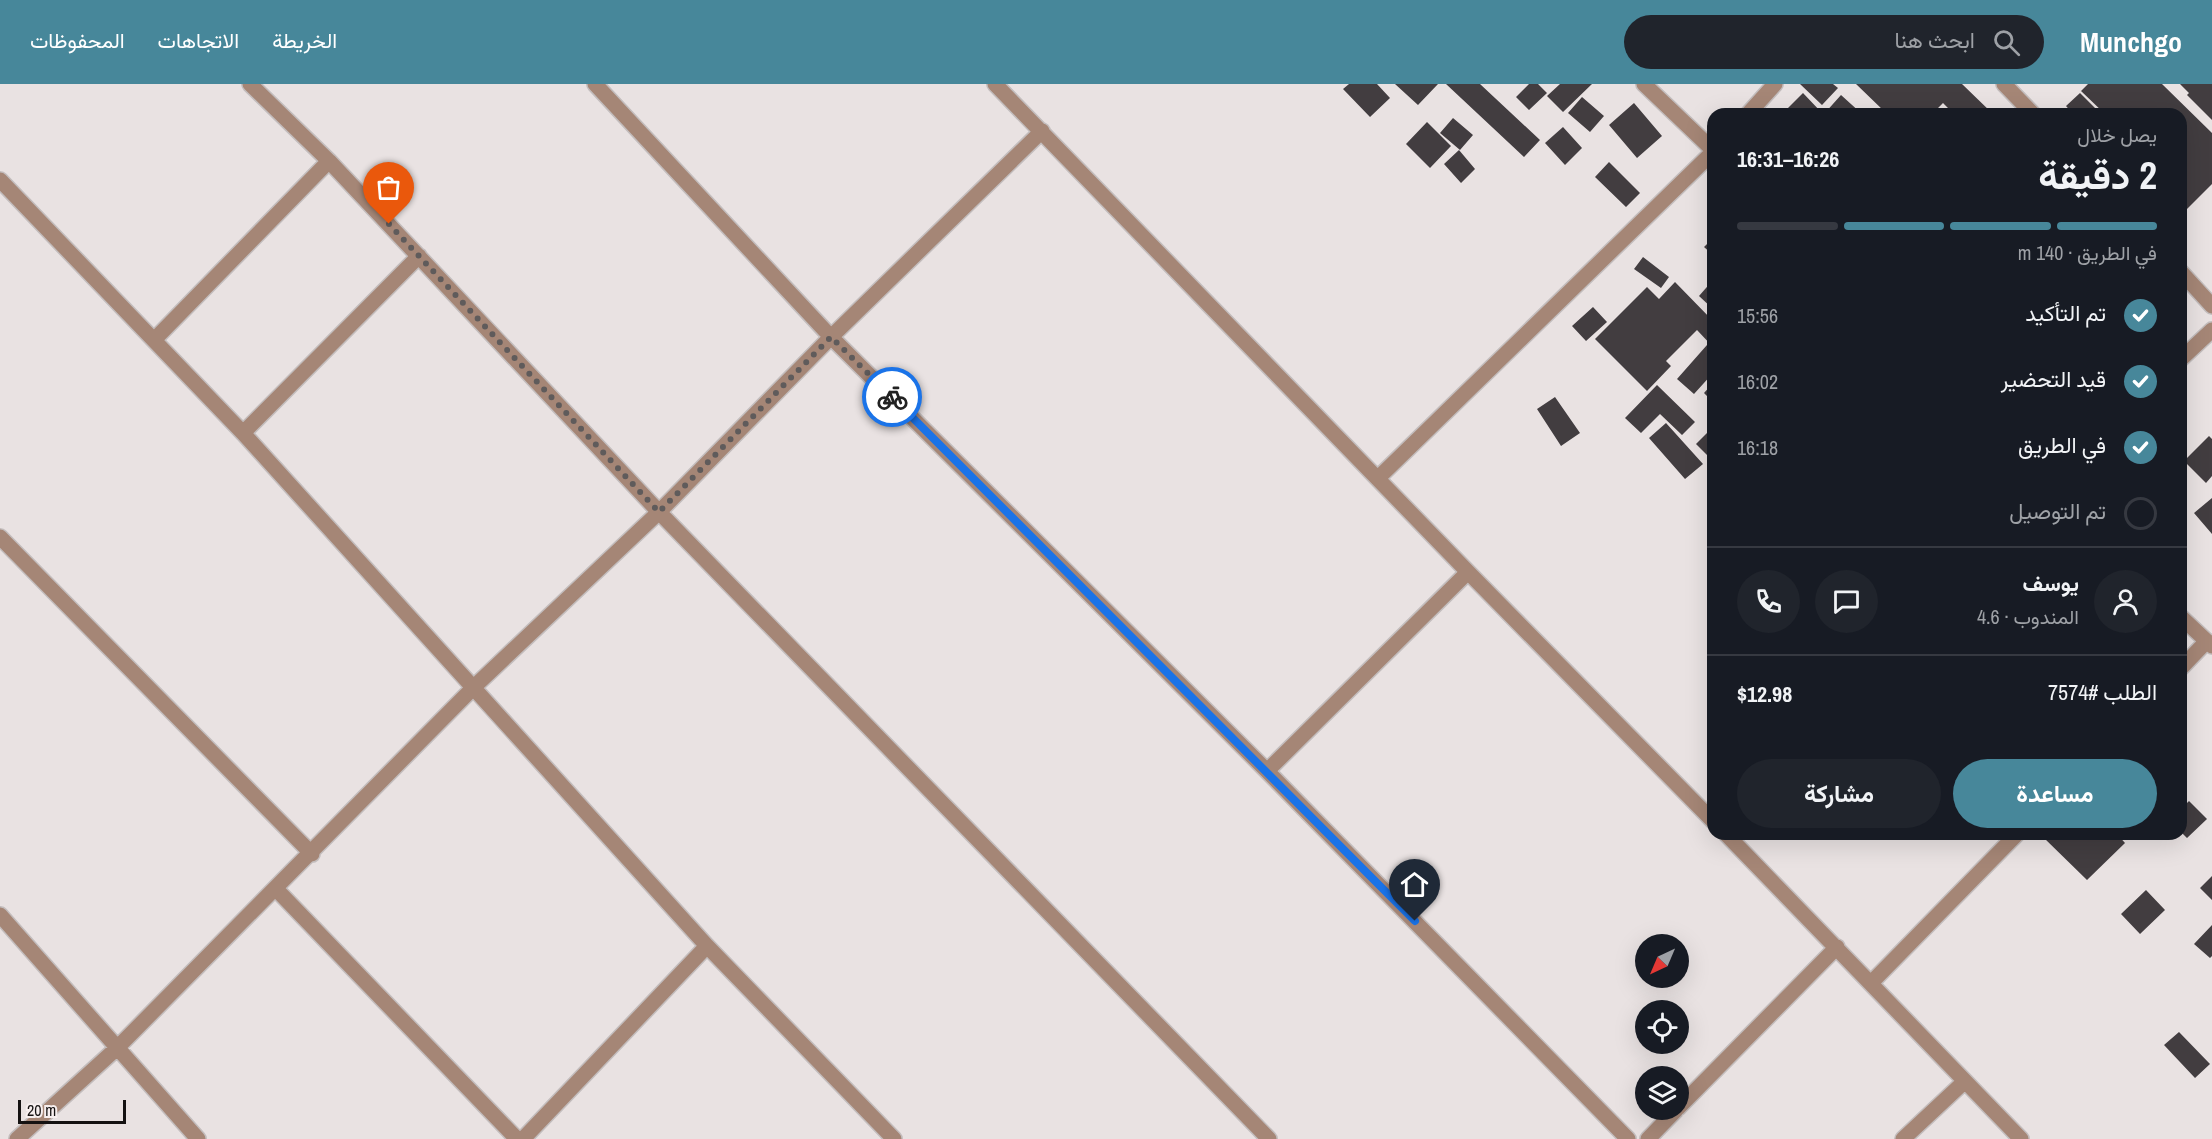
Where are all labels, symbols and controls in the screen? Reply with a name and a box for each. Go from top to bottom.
search box [1624,15,2044,69]
text: Munchgo [2080,23,2182,61]
text: ابحث هنا [1894,25,1975,55]
text: المحفوظات [30,26,125,55]
text: الاتجاهات [158,26,239,55]
text: الخريطة [272,26,337,55]
icon: search [1990,26,2023,59]
text: يصل خلال [2077,121,2157,148]
text: 16:26–16:31 [1737,144,1839,174]
text: 2 دقيقة [2038,149,2157,201]
pin [363,162,414,224]
icon: bag [372,171,405,204]
text: في الطريق · 140 m [2018,239,2157,266]
text: تم التأكيد [2025,298,2106,328]
icon: check [2124,299,2157,332]
text: 15:56 [1737,302,1778,329]
text: قيد التحضير [2001,364,2106,394]
icon: check [2124,365,2157,398]
courier [862,367,922,427]
text: 16:02 [1737,368,1778,395]
icon: bike [876,381,909,414]
text: في الطريق [2018,430,2106,460]
icon: check [2124,431,2157,464]
text: 16:18 [1737,434,1778,461]
text: تم التوصيل [2009,496,2106,526]
text: يوسف [2023,568,2079,598]
button: phone [1737,570,1800,633]
button: chat [1815,570,1878,633]
button: person [2094,570,2157,633]
text: المندوب · 4.6 [1977,603,2079,630]
text: الطلب #7574 [2048,677,2157,707]
text: $12.98 [1737,679,1792,709]
button: مشاركة [1737,759,1941,828]
button: مساعدة [1953,759,2157,828]
pin [1389,859,1440,921]
icon: home [1398,868,1431,901]
north arrow [1635,934,1689,988]
map controls [1635,934,1689,1120]
button: locate [1635,1000,1689,1054]
button: layers [1635,1066,1689,1120]
scale bar [18,1097,126,1124]
text: 20 m [27,1099,56,1121]

